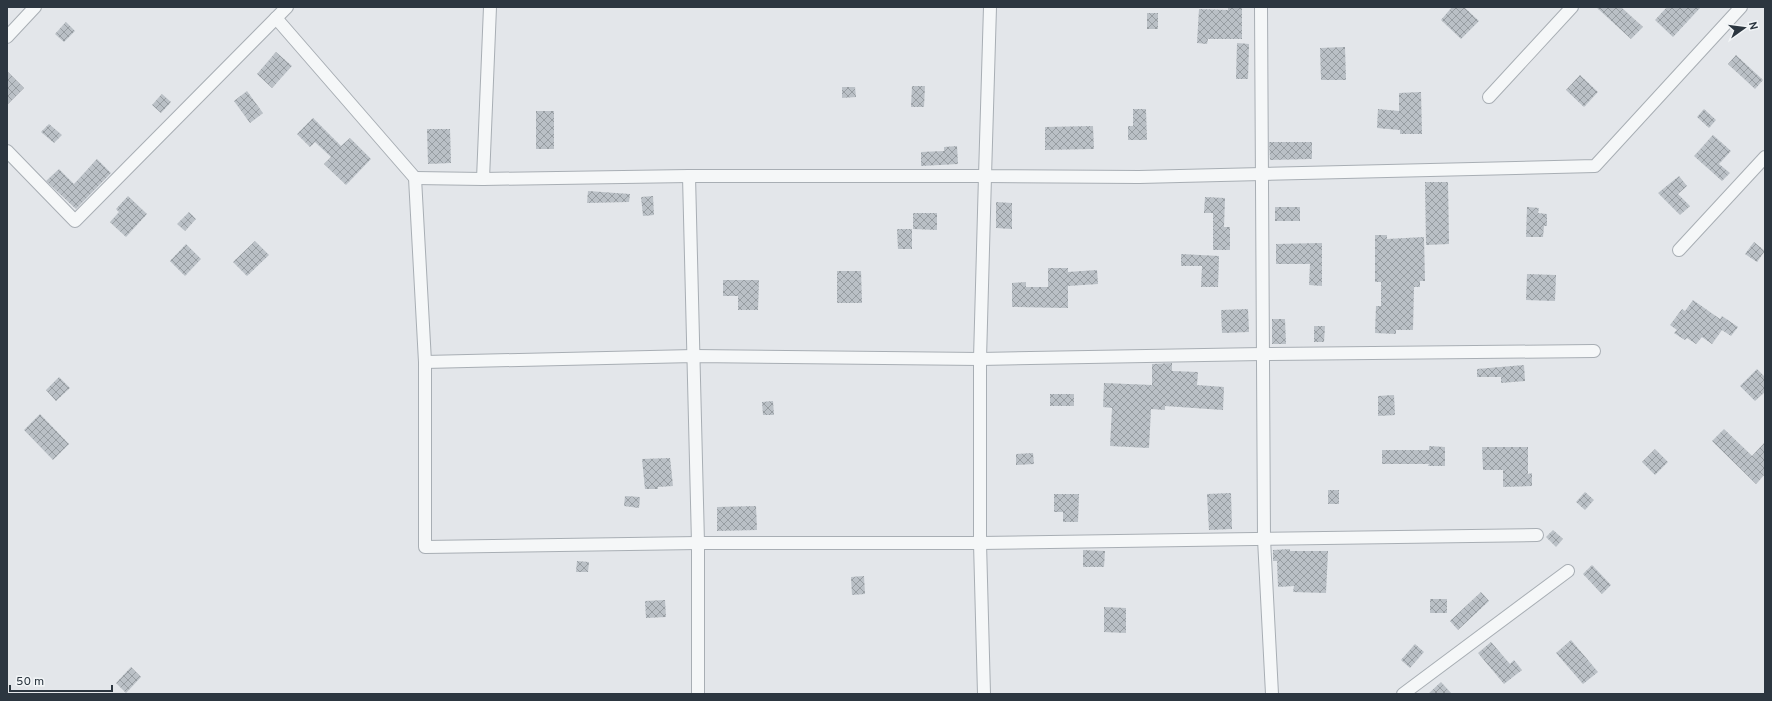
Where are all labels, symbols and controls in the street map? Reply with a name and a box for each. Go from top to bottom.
north arrow [1724,8,1764,48]
text: N [1745,20,1760,31]
scale bar [10,667,112,693]
text: 50 m [16,674,44,690]

